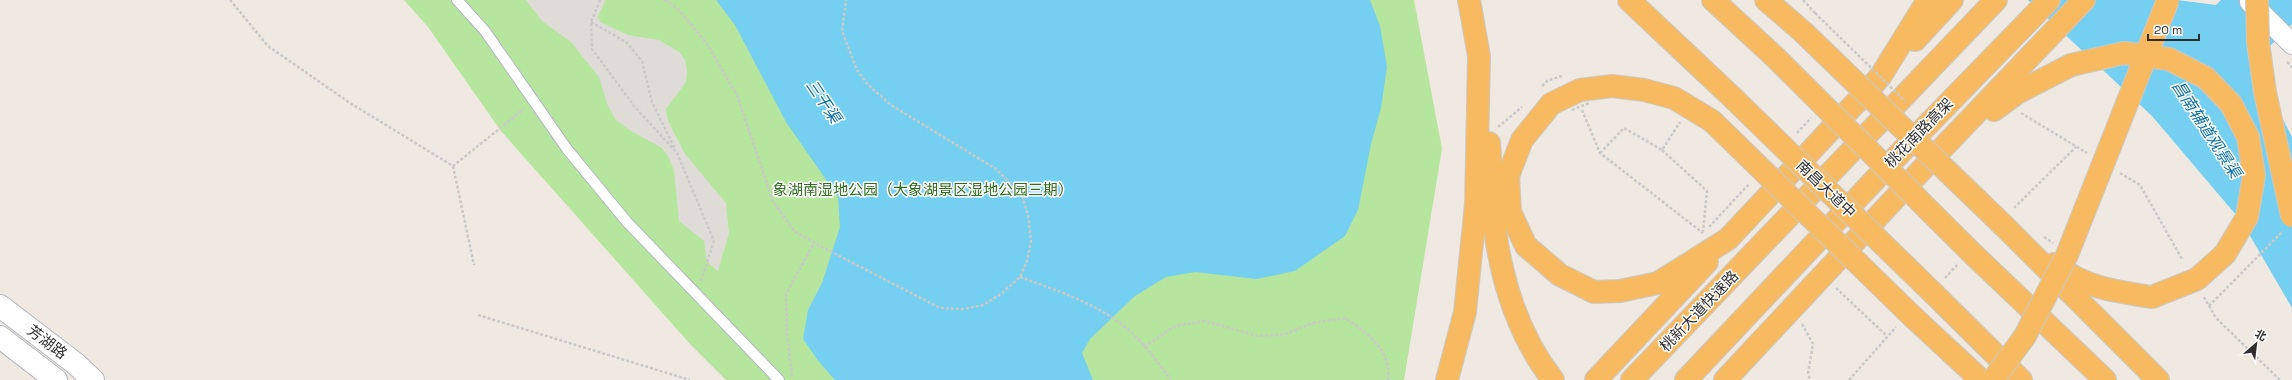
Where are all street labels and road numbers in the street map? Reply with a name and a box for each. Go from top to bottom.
street label: 桃花南路高架 [1881,94,1957,172]
street label: 南昌大道中 [1793,156,1860,222]
street label: 桃新大道快速路 [1655,266,1742,355]
street label: 芳湖路 [24,320,71,363]

